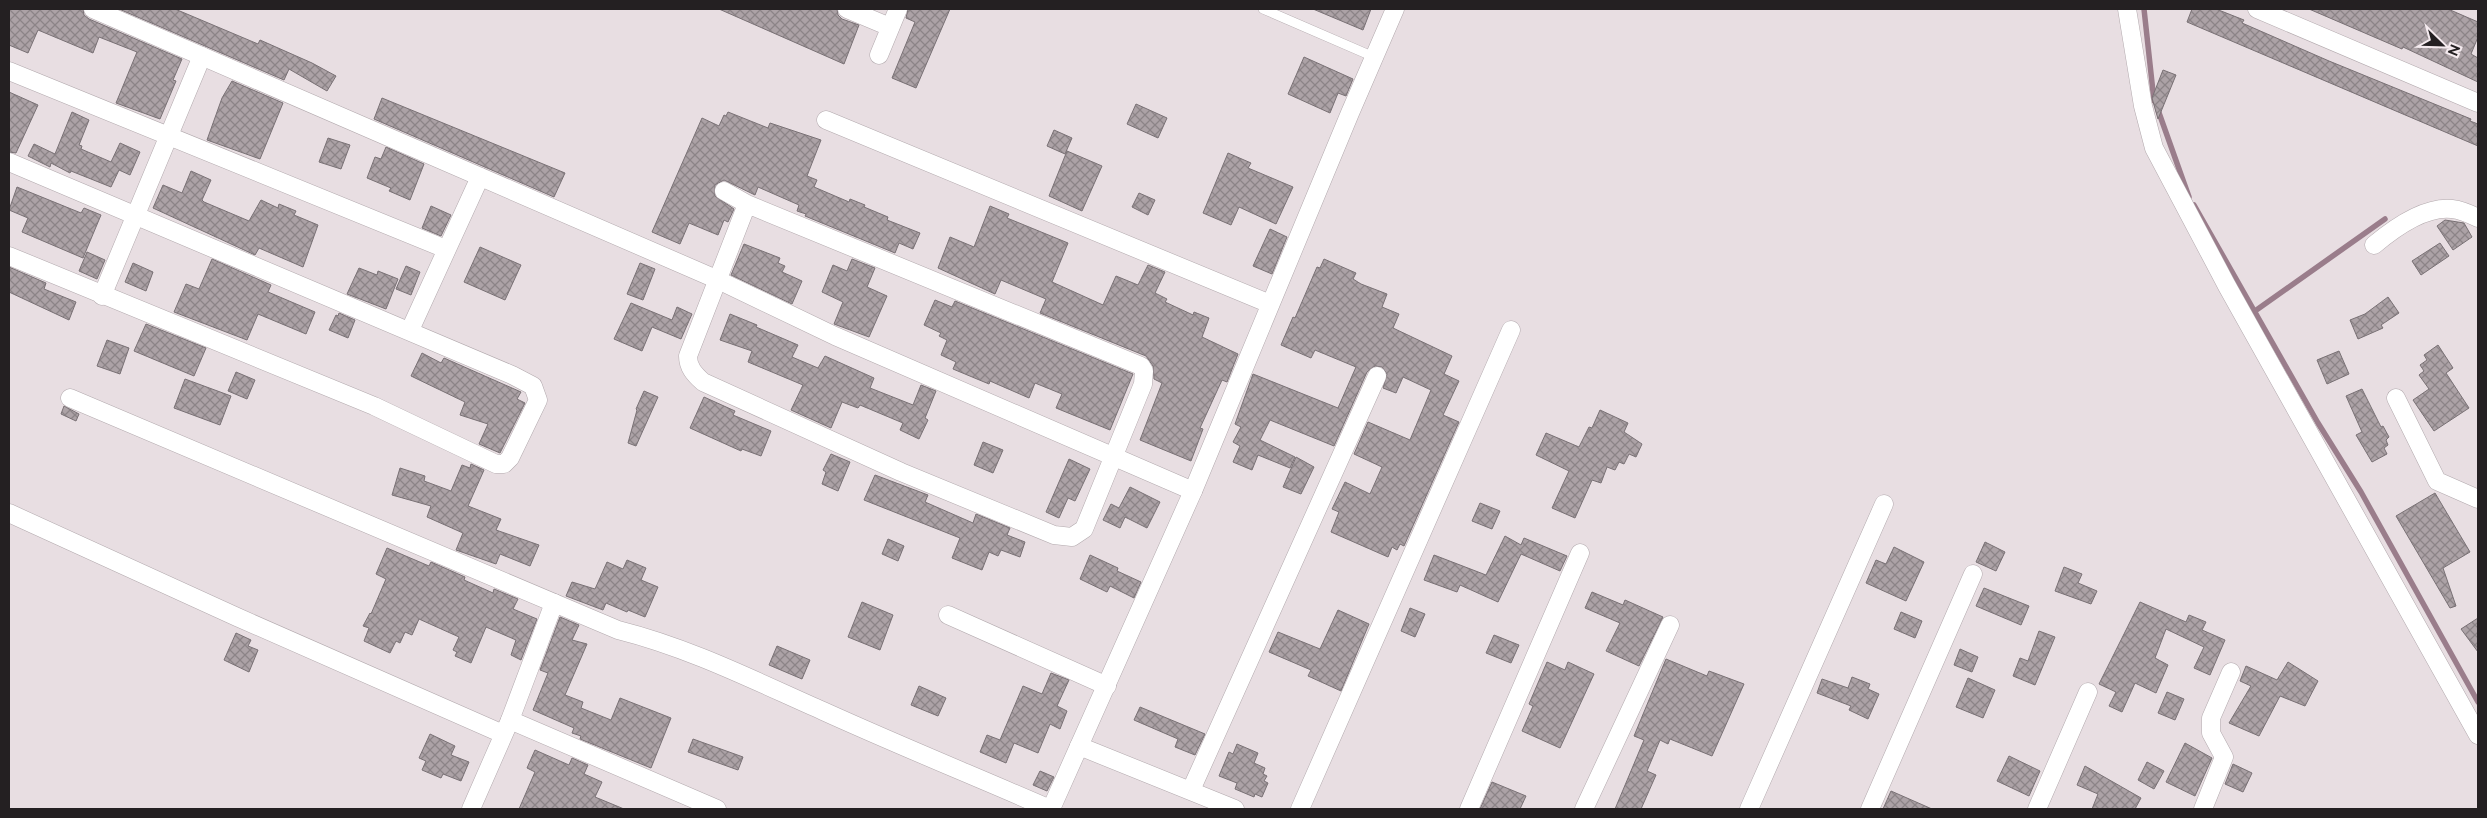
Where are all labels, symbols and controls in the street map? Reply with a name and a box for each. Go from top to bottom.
north arrow [2417,20,2467,70]
text: N [2445,42,2463,58]

